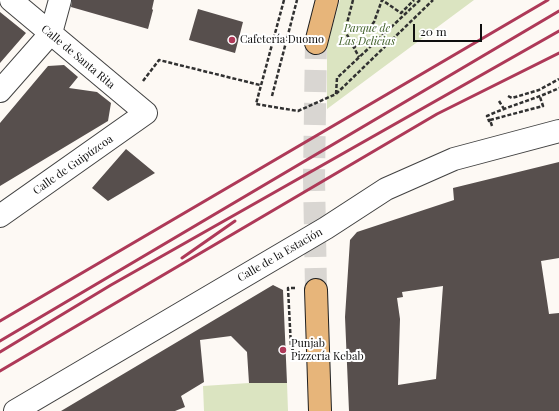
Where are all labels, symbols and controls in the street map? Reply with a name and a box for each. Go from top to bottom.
scale bar [415,16,484,42]
street label: Calle de Santa Rita [39,22,117,92]
park label: Parque de Las Delicias [339,22,395,48]
text: 20 m [420,23,447,39]
place label: Cafetería Duomo [240,33,324,47]
marker: Cafetería Duomo [227,35,237,45]
street label: Calle de Guipúzcoa [31,133,115,197]
street label: Calle de la Estación [235,225,325,285]
place label: Punjab Pizzería Kebab [291,337,364,363]
marker: Punjab Pizzería Kebab [278,345,288,355]

